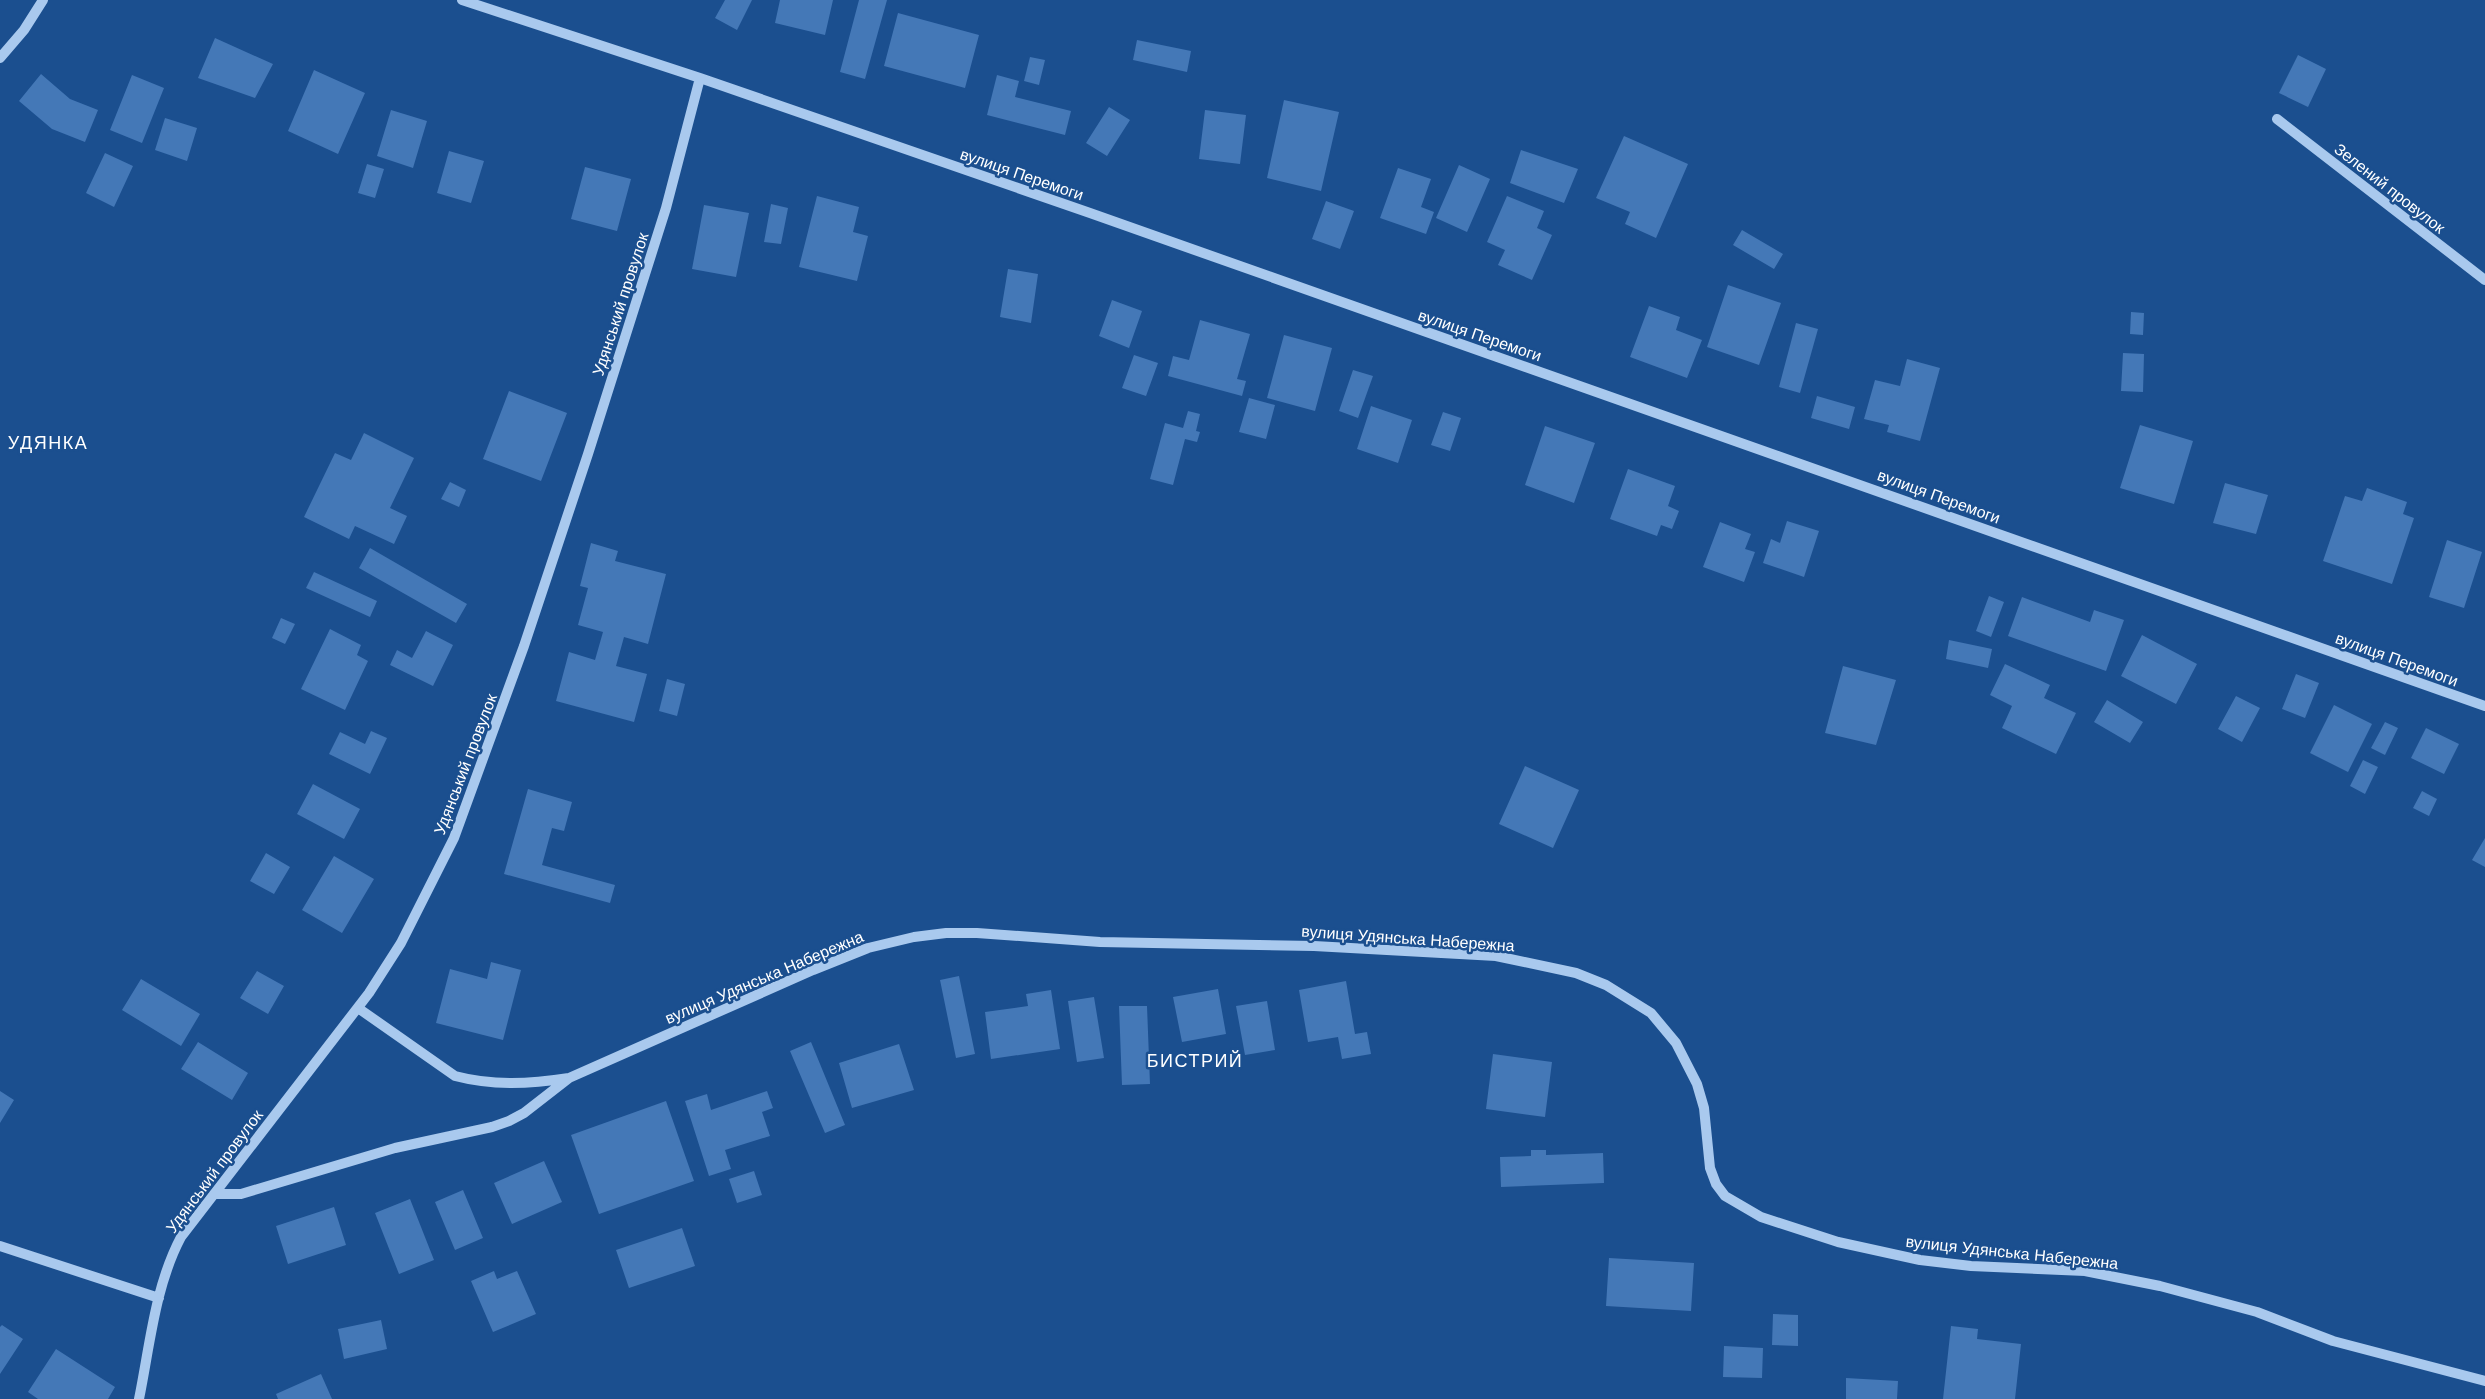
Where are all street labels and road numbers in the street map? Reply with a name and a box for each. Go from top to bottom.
street label: Зелений провулок [2331,140,2449,237]
street label: вулиця Перемоги [958,145,1086,204]
street label: Удянський провулок [589,230,652,378]
street label: вулиця Перемоги [1416,306,1544,365]
street label: вулиця Перемоги [1875,466,2002,527]
street label: вулиця Перемоги [2333,629,2460,690]
street label: Удянський провулок [431,691,500,837]
street label: вулиця Удянська Набережна [1301,923,1515,954]
street label: вулиця Удянська Набережна [663,928,866,1027]
street label: Удянський провулок [163,1106,267,1236]
street label: вулиця Удянська Набережна [1905,1233,2119,1272]

